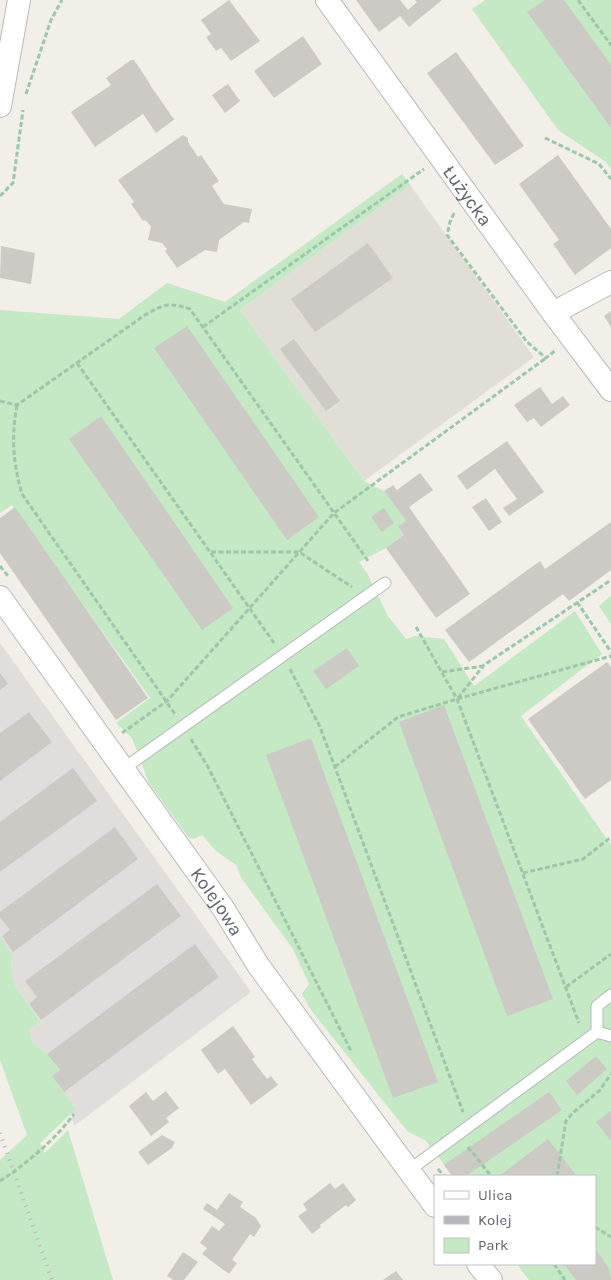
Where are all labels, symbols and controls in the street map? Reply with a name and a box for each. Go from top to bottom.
street label: Łużycka [438,161,496,230]
street label: Kolejowa [186,864,247,940]
legend [434,1175,596,1265]
text: Ulica [478,1186,512,1204]
text: Kolej [478,1211,512,1229]
text: Park [478,1236,508,1254]

